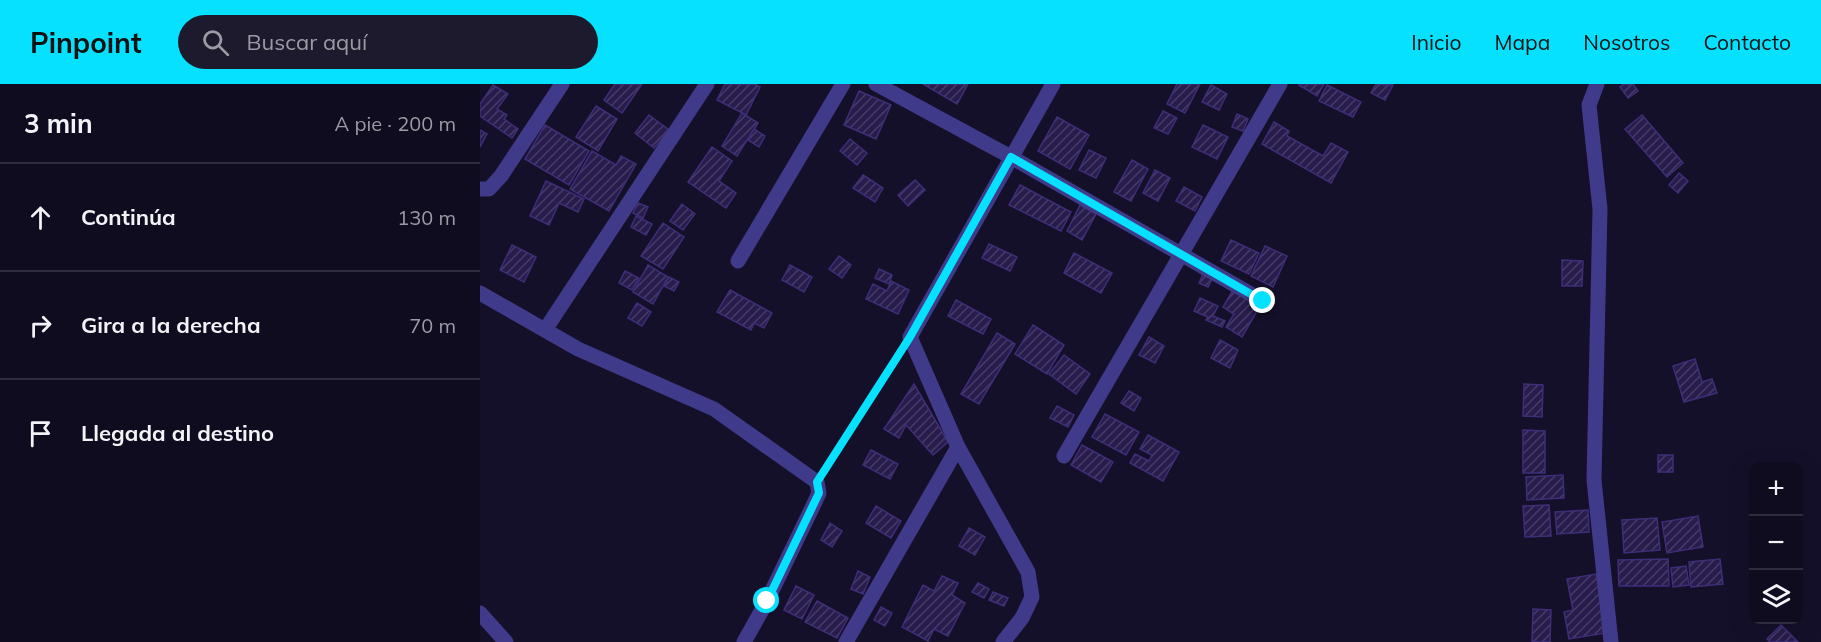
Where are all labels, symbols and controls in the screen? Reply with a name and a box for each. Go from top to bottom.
search box [178,15,598,69]
text: Pinpoint [30,25,142,60]
icon: search [199,26,232,59]
text: Buscar aquí [247,28,367,56]
text: Inicio [1411,29,1461,55]
text: Mapa [1494,29,1550,55]
text: Nosotros [1583,29,1670,55]
text: Contacto [1703,29,1791,55]
text: 3 min [24,107,93,140]
text: A pie · 200 m [335,111,456,136]
icon: ahead [24,201,57,234]
text: Continúa [81,203,176,231]
text: 130 m [397,205,456,230]
route end [1249,287,1275,313]
icon: right [24,309,57,342]
text: Gira a la derecha [81,311,261,339]
text: 70 m [409,313,456,338]
icon: arrive [24,417,57,450]
text: Llegada al destino [81,419,274,447]
map controls [1749,462,1803,624]
button: + [1749,462,1803,516]
button: − [1749,516,1803,570]
button: layers [1749,570,1803,624]
route start [753,587,779,613]

